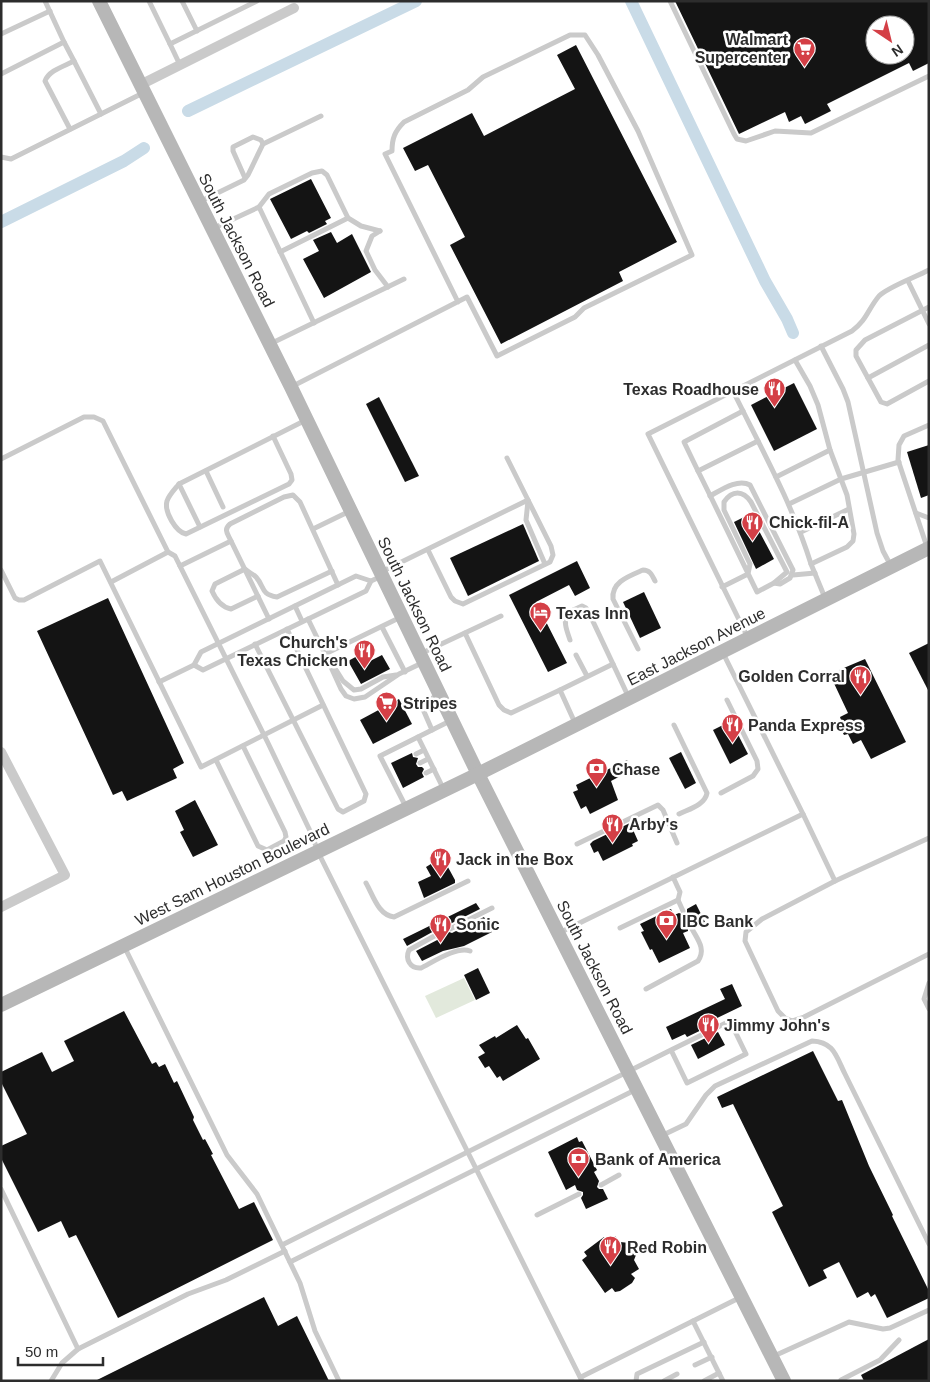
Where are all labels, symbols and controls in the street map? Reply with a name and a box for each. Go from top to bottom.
north arrow [865,15,915,65]
place label: Walmart Supercenter [695,31,789,66]
supermarket icon: Walmart Supercenter [792,36,816,67]
text: N [889,41,906,60]
street label: South Jackson Road [195,171,278,310]
restaurant icon: Texas Roadhouse [763,377,787,408]
place label: Texas Roadhouse [623,381,759,398]
restaurant icon: Chick-fil-A [741,510,765,541]
place label: Chick-fil-A [769,514,849,531]
street label: South Jackson Road [375,534,455,674]
hotel icon: Texas Inn [528,601,552,632]
street label: East Jackson Avenue [624,604,768,689]
place label: Texas Inn [556,605,629,622]
place label: Church's Texas Chicken [237,634,348,669]
restaurant icon: Church's Texas Chicken [352,639,376,670]
restaurant icon: Golden Corral [849,664,873,695]
place label: Golden Corral [738,668,845,685]
supermarket icon: Stripes [375,691,399,722]
place label: Stripes [403,695,457,712]
restaurant icon: Panda Express [720,713,744,744]
place label: Panda Express [748,717,863,734]
bank icon: Chase [584,757,608,788]
place label: Chase [612,761,660,778]
restaurant icon: Arby's [601,812,625,843]
place label: Arby's [629,816,678,833]
street label: West Sam Houston Boulevard [132,820,332,929]
restaurant icon: Jack in the Box [428,847,452,878]
place label: Jack in the Box [456,851,573,868]
street label: South Jackson Road [553,898,636,1037]
bank icon: IBC Bank [654,909,678,940]
restaurant icon: Sonic [428,912,452,943]
place label: IBC Bank [682,913,753,930]
place label: Sonic [456,916,500,933]
restaurant icon: Jimmy John's [696,1013,720,1044]
place label: Jimmy John's [724,1017,830,1034]
bank icon: Bank of America [567,1147,591,1178]
place label: Bank of America [595,1151,721,1168]
restaurant icon: Red Robin [599,1235,623,1266]
place label: Red Robin [627,1239,707,1256]
scale bar [18,1334,102,1366]
text: 50 m [25,1343,58,1360]

